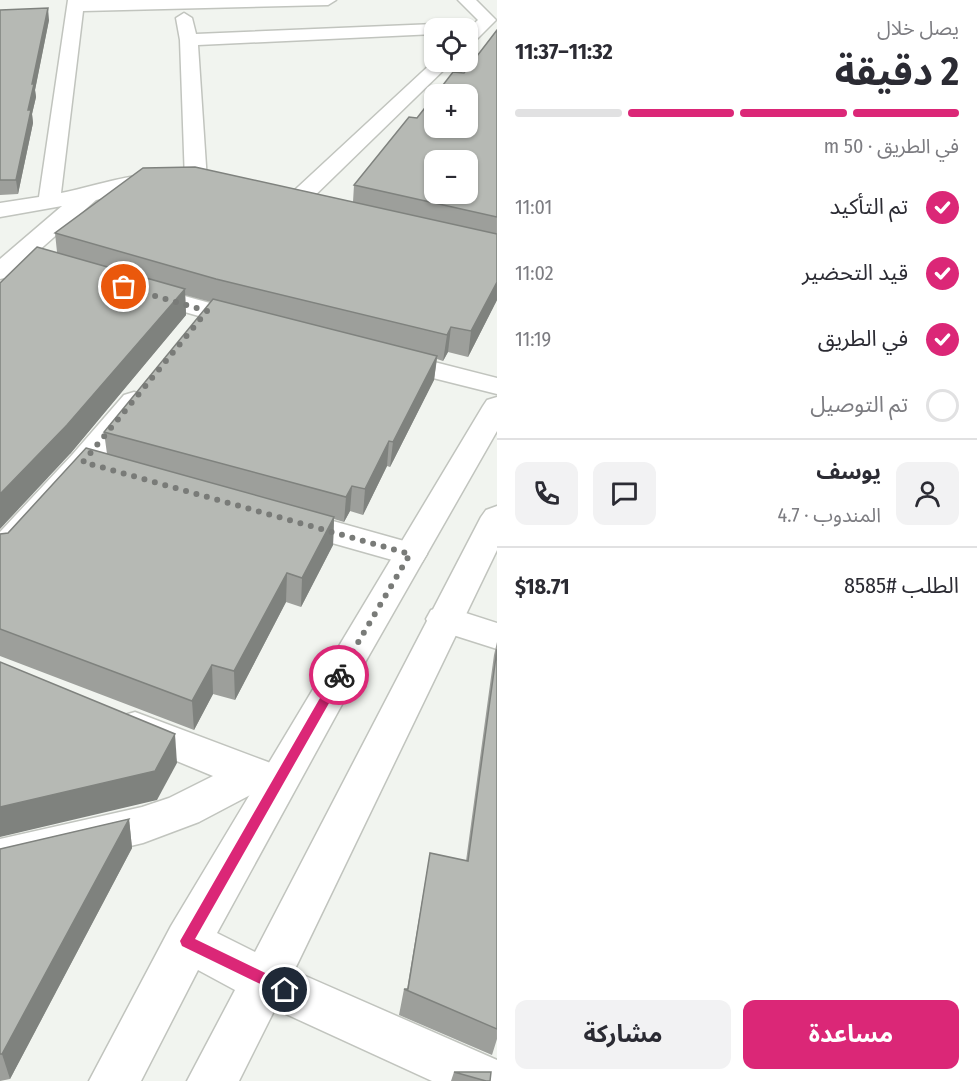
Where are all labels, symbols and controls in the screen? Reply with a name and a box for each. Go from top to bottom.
text: يصل خلال [877,16,959,40]
map controls [424,18,478,204]
button: locate [424,18,478,72]
text: 11:32–11:37 [515,38,613,65]
text: 2 دقيقة [835,49,959,95]
button: + [424,84,478,138]
text: في الطريق · 50 m [824,134,959,158]
button: − [424,150,478,204]
icon: check [926,191,959,224]
text: تم التأكيد [829,193,908,220]
text: 11:01 [515,195,552,219]
icon: check [926,257,959,290]
text: قيد التحضير [802,259,908,286]
pin [98,261,149,312]
text: 11:02 [515,261,554,285]
icon: bag [107,270,140,303]
icon: check [926,323,959,356]
text: في الطريق [818,325,908,352]
text: 11:19 [515,327,551,351]
text: تم التوصيل [810,391,908,418]
text: يوسف [816,458,881,485]
button: phone [515,462,578,525]
button: chat [593,462,656,525]
button: person [896,462,959,525]
text: المندوب · 4.7 [778,503,881,527]
text: الطلب #8585 [844,572,959,599]
text: $18.71 [515,573,570,600]
courier [309,645,369,705]
icon: bike [323,659,356,692]
pin [259,964,310,1015]
icon: home [268,973,301,1006]
button: مشاركة [515,1000,731,1069]
button: مساعدة [743,1000,959,1069]

